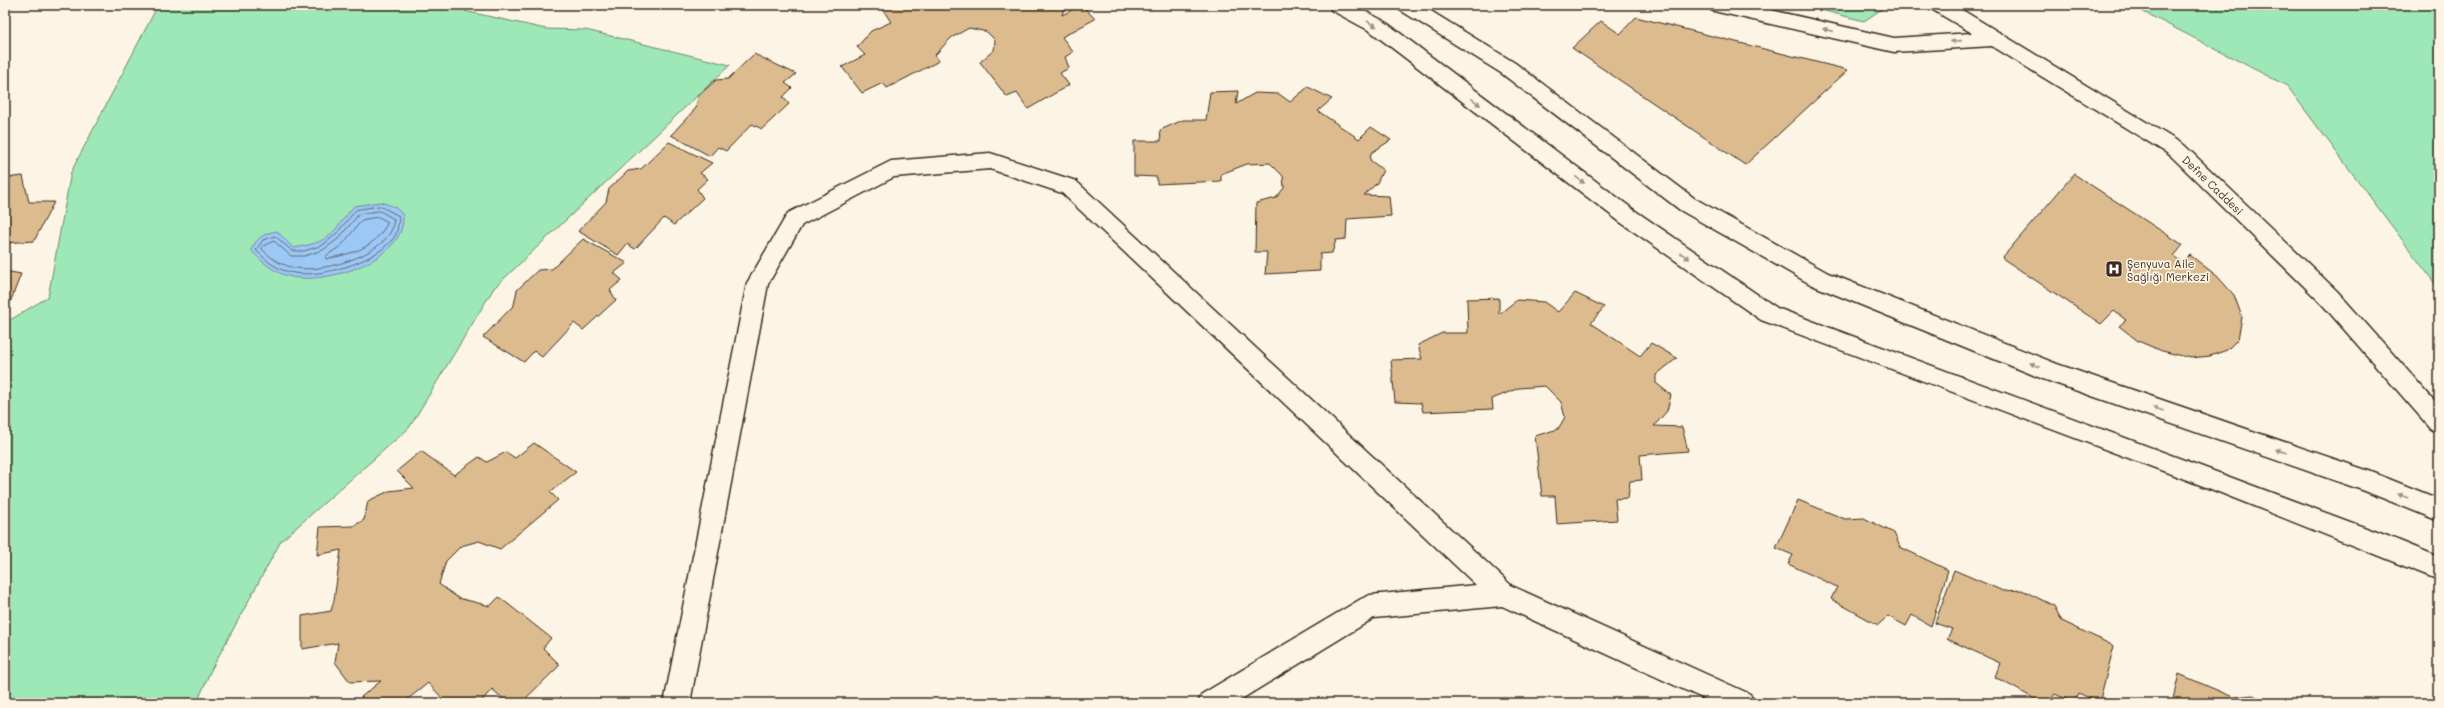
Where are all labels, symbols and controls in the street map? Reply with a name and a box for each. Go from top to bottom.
one-way arrow [1366,20,1378,27]
one-way arrow [1821,26,1834,32]
one-way arrow [1950,37,1962,44]
one-way arrow [1471,98,1482,106]
street label: Defne Caddesi [2179,152,2247,218]
one-way arrow [1574,176,1585,185]
one-way arrow [1680,252,1691,260]
place label: Şenyuva Aile Sağlığı Merkezi [2127,256,2209,284]
hospital icon: Şenyuva Aile Sağlığı Merkezi [2104,259,2124,279]
one-way arrow [2029,362,2041,368]
one-way arrow [2151,405,2163,411]
one-way arrow [2274,448,2286,454]
one-way arrow [2396,492,2408,498]

